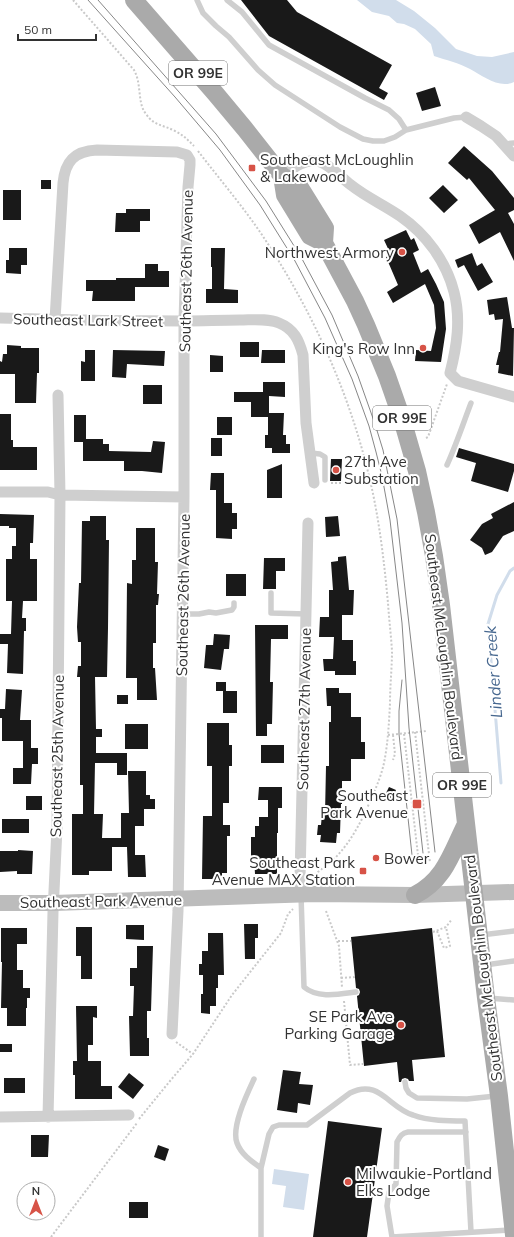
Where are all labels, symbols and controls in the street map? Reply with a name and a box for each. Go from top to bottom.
scale bar [18,16,96,42]
text: 50 m [24,22,52,37]
road number: OR 99E [169,61,227,85]
place label: Southeast McLoughlin & Lakewood [260,150,414,186]
marker: Southeast McLoughlin & Lakewood [247,163,257,173]
street label: Southeast 26th Avenue [175,190,197,352]
place label: Northwest Armory [265,243,394,262]
marker: Northwest Armory [397,247,407,257]
street label: Southeast Lark Street [13,309,163,331]
place label: King's Row Inn [312,339,415,358]
marker: King's Row Inn [418,343,428,353]
road number: OR 99E [373,406,431,430]
place label: 27th Ave Substation [344,452,419,488]
marker: 27th Ave Substation [331,465,341,475]
street label: Southeast 26th Avenue [172,514,194,676]
street label: Southeast McLoughlin Boulevard [421,533,467,761]
water label: Linder Creek [480,624,506,719]
street label: Southeast 27th Avenue [293,628,315,790]
street label: Southeast 25th Avenue [46,675,68,837]
road number: OR 99E [433,773,491,797]
place label: Southeast Park Avenue [320,786,408,822]
marker: Southeast Park Avenue [411,798,423,810]
place label: Bower [384,849,430,868]
place label: Southeast Park Avenue MAX Station [212,853,355,889]
marker: Bower [371,853,381,863]
street label: Southeast McLoughlin Boulevard [460,854,506,1082]
marker: Southeast Park Avenue MAX Station [358,866,368,876]
street label: Southeast Park Avenue [20,890,182,912]
place label: SE Park Ave Parking Garage [285,1007,393,1043]
marker: SE Park Ave Parking Garage [396,1020,406,1030]
place label: Milwaukie-Portland Elks Lodge [356,1164,492,1200]
marker: Milwaukie-Portland Elks Lodge [343,1177,353,1187]
north arrow [16,1181,56,1221]
text: N [32,1184,40,1198]

